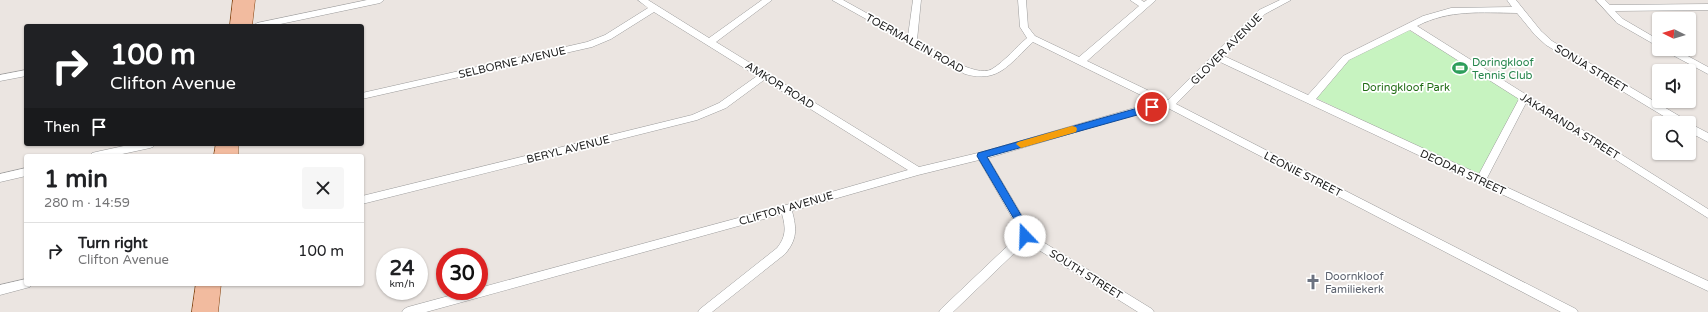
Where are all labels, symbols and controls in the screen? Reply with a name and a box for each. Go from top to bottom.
street label: TOERMALEIN ROAD [863,11,966,76]
street label: GLOVER AVENUE [1188,11,1265,88]
north arrow [1652,12,1696,56]
map controls [1652,12,1696,160]
text: 100 m [110,38,196,72]
icon: right [44,40,96,92]
street label: SONJA STREET [1552,42,1630,95]
street label: SELBORNE AVENUE [457,44,567,81]
place label: Doringkloof Tennis Club [1472,56,1534,82]
street label: AMKOR ROAD [743,59,816,112]
sports icon: Doringkloof Tennis Club [1451,59,1469,77]
button: sound [1652,64,1696,108]
text: Clifton Avenue [110,72,236,94]
park label: Doringkloof Park [1362,81,1450,94]
pin [1135,90,1169,124]
street label: JAKARANDA STREET [1518,91,1622,162]
icon: arrive [1141,96,1163,118]
icon: arrive [88,116,110,138]
button: search [1652,116,1696,160]
text: Then [44,118,80,136]
street label: BERYL AVENUE [525,133,611,166]
street label: DEODAR STREET [1418,147,1508,198]
street label: LEONIE STREET [1262,149,1344,200]
text: 1 min [44,165,108,194]
button: close [302,167,344,209]
street label: CLIFTON AVENUE [738,189,835,228]
text: 280 m · 14:59 [44,195,130,211]
position arrow [1004,215,1046,257]
text: Turn right [78,234,148,252]
icon: right [44,240,66,262]
text: 100 m [298,242,344,260]
street label: SOUTH STREET [1047,247,1125,302]
speed limit sign: 30 [436,248,488,300]
text: Clifton Avenue [78,252,169,268]
text: 24 [389,257,415,281]
place label: Doornkloof Familiekerk [1325,270,1384,296]
church icon: Doornkloof Familiekerk [1304,273,1322,291]
text: km/h [389,278,415,290]

